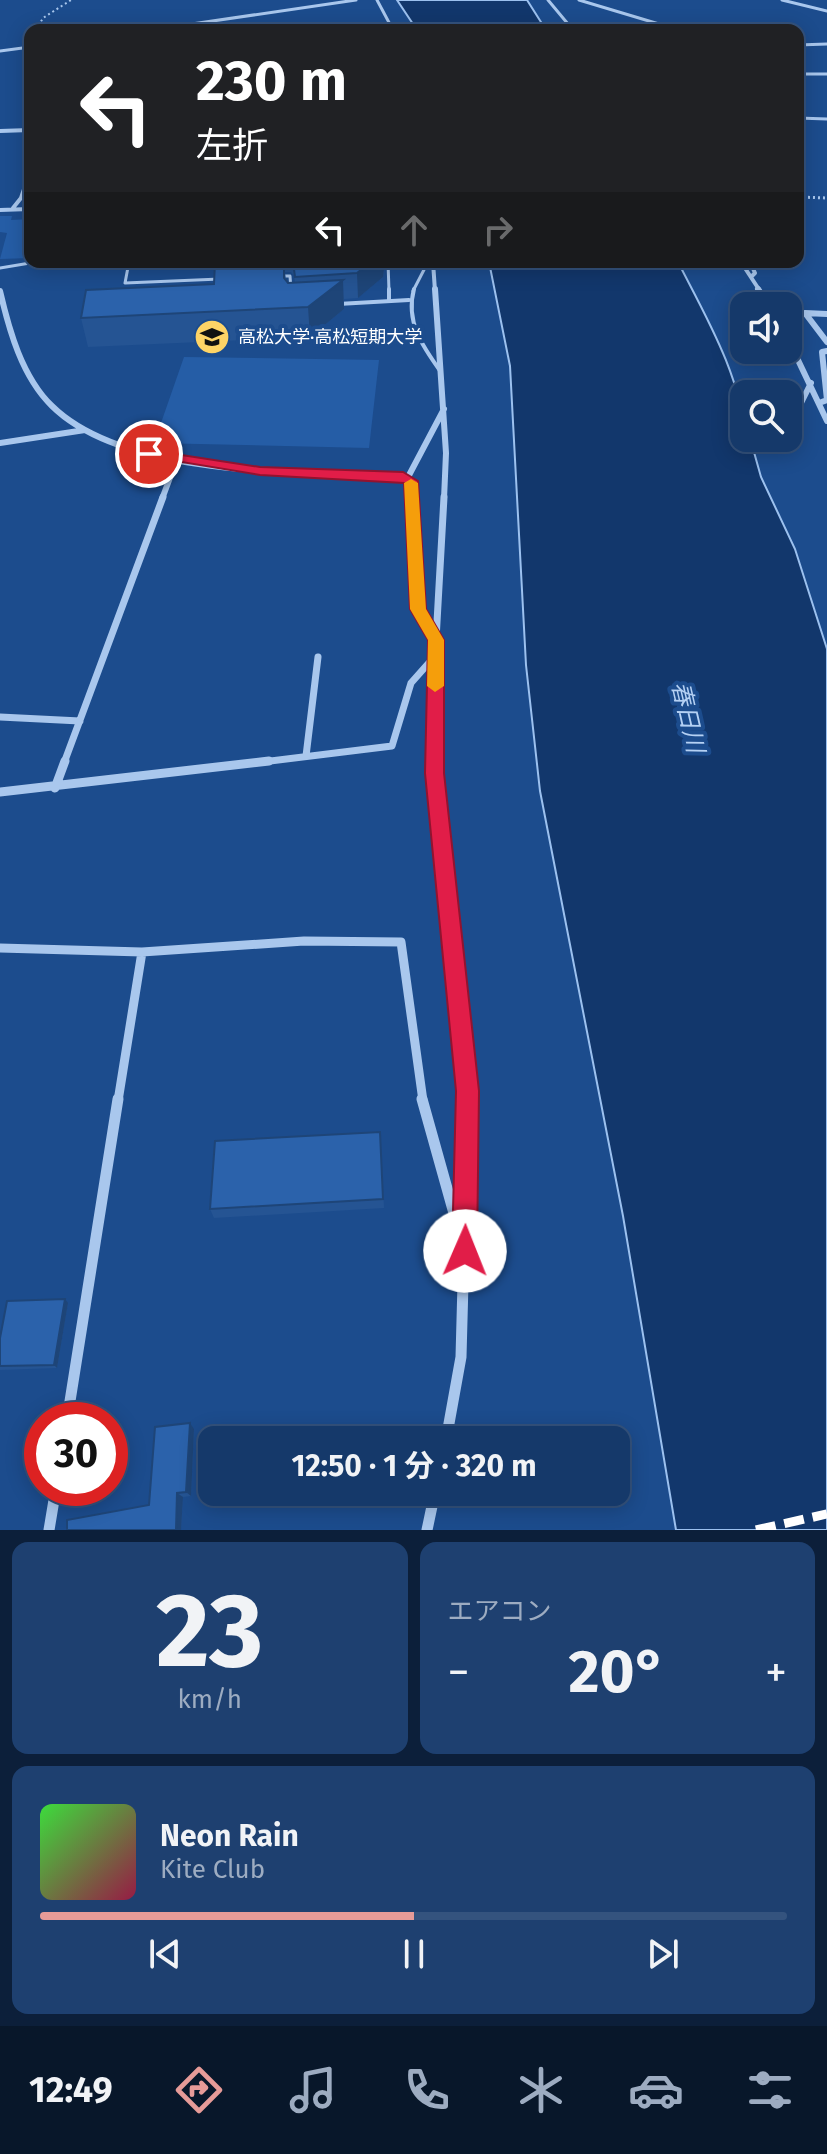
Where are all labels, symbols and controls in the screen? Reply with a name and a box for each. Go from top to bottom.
text: 230 m [196,48,347,115]
icon: left [64,56,168,160]
text: 左折 [196,124,268,168]
icon: left [308,208,352,252]
icon: ahead [392,208,436,252]
icon: right [476,208,520,252]
map controls [730,292,802,452]
button: sound [730,292,802,364]
school or university icon: 高松大学·高松短期大学 [193,318,231,356]
place label: 高松大学·高松短期大学 [238,326,422,348]
button: search [730,380,802,452]
pin [115,420,183,488]
icon: arrive [127,432,171,476]
water label: 春日川 [666,679,710,758]
position arrow [423,1209,507,1293]
speed limit sign: 30 [24,1402,128,1506]
text: 12:50 · 1 分 · 320 m [291,1448,537,1484]
text: 23 [156,1569,263,1694]
text: エアコン [448,1596,552,1627]
text: 20° [569,1636,666,1708]
text: − [448,1646,470,1699]
text: + [765,1646,787,1699]
text: km/h [178,1684,242,1715]
text: Neon Rain [160,1818,299,1854]
text: Kite Club [160,1854,265,1885]
icon: previous [143,1932,187,1976]
icon: pause [392,1932,436,1976]
icon: next [641,1932,685,1976]
icon: directions [171,2062,227,2118]
icon: music [285,2062,341,2118]
icon: phone [399,2062,455,2118]
icon: climate [513,2062,569,2118]
icon: car [628,2062,684,2118]
icon: filters [742,2062,798,2118]
text: 12:49 [29,2068,113,2112]

